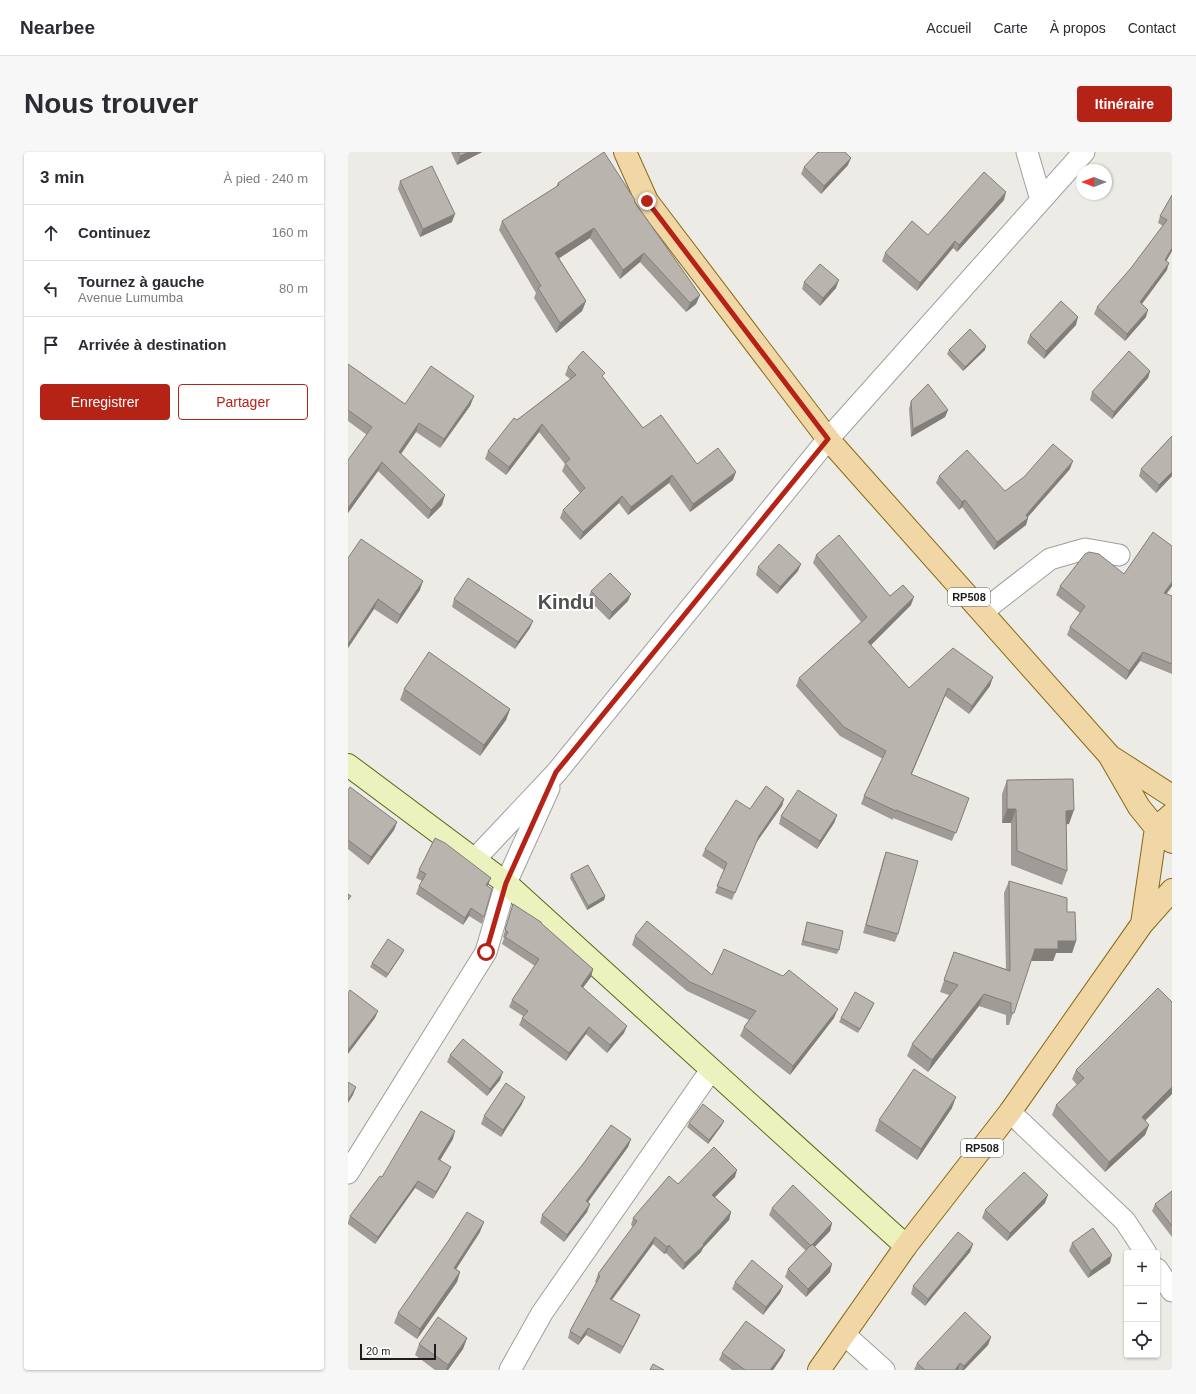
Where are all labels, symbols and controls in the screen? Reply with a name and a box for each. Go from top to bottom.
text: Nearbee [20,17,95,38]
text: Accueil [926,20,971,36]
text: Carte [993,20,1028,36]
text: À propos [1050,20,1106,36]
text: Contact [1128,20,1176,36]
button: Itinéraire [1077,86,1172,122]
text: Nous trouver [24,88,198,119]
north arrow [1076,164,1112,200]
text: 3 min [40,168,84,187]
text: À pied · 240 m [223,171,308,186]
route end [638,192,656,210]
icon: ahead [40,222,62,244]
text: Continuez [78,224,151,241]
text: 160 m [272,225,308,240]
text: Tournez à gauche [78,273,204,290]
icon: left [40,278,62,300]
text: 80 m [279,281,308,296]
text: Avenue Lumumba [78,290,183,305]
icon: arrive [40,334,62,356]
text: Arrivée à destination [78,336,226,353]
button: Enregistrer [40,384,170,420]
button: Partager [178,384,308,420]
road number: RP508 [948,588,990,606]
district label: Kindu [538,591,594,613]
route start [477,943,495,961]
road number: RP508 [961,1139,1003,1157]
map controls [1124,1250,1160,1358]
button: + [1124,1250,1160,1286]
button: − [1124,1286,1160,1322]
button: locate [1124,1322,1160,1358]
scale bar [360,1342,436,1361]
text: 20 m [366,1345,390,1357]

